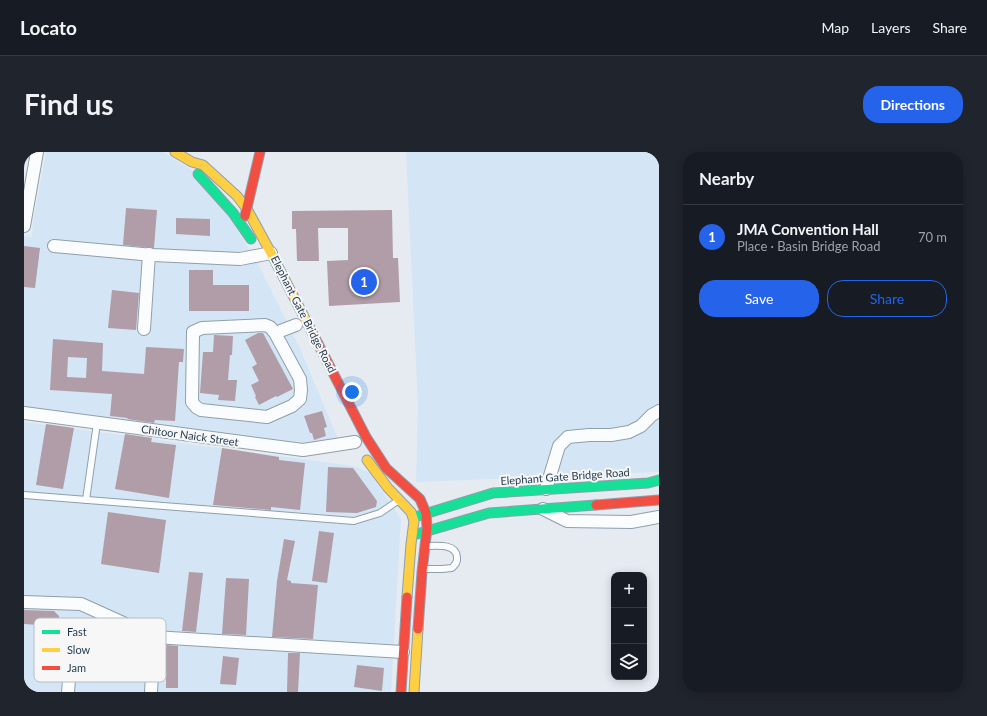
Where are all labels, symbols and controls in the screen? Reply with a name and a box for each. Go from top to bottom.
text: Locato [20,16,77,39]
text: Map [821,19,849,36]
text: Layers [871,19,911,36]
text: Share [933,19,967,36]
button: Directions [863,86,963,123]
text: Find us [24,87,114,121]
text: Nearby [699,168,754,189]
text: JMA Convention Hall [737,220,879,238]
text: 1 [708,229,716,245]
text: 70 m [918,229,947,245]
text: Place · Basin Bridge Road [737,238,880,254]
street label: Elephant Gate Bridge Road [269,253,339,375]
pin: 1 [351,267,377,297]
button: Save [699,280,819,317]
button: Share [827,280,947,317]
your location [342,382,362,402]
street label: Chitoor Naick Street [141,422,240,448]
street label: Elephant Gate Bridge Road [500,465,630,487]
map controls [611,572,647,680]
button: + [611,572,647,608]
button: − [611,608,647,644]
legend [34,618,166,682]
text: Fast [67,625,87,638]
text: Slow [67,643,91,656]
button: layers [611,644,647,680]
text: Jam [67,661,86,674]

